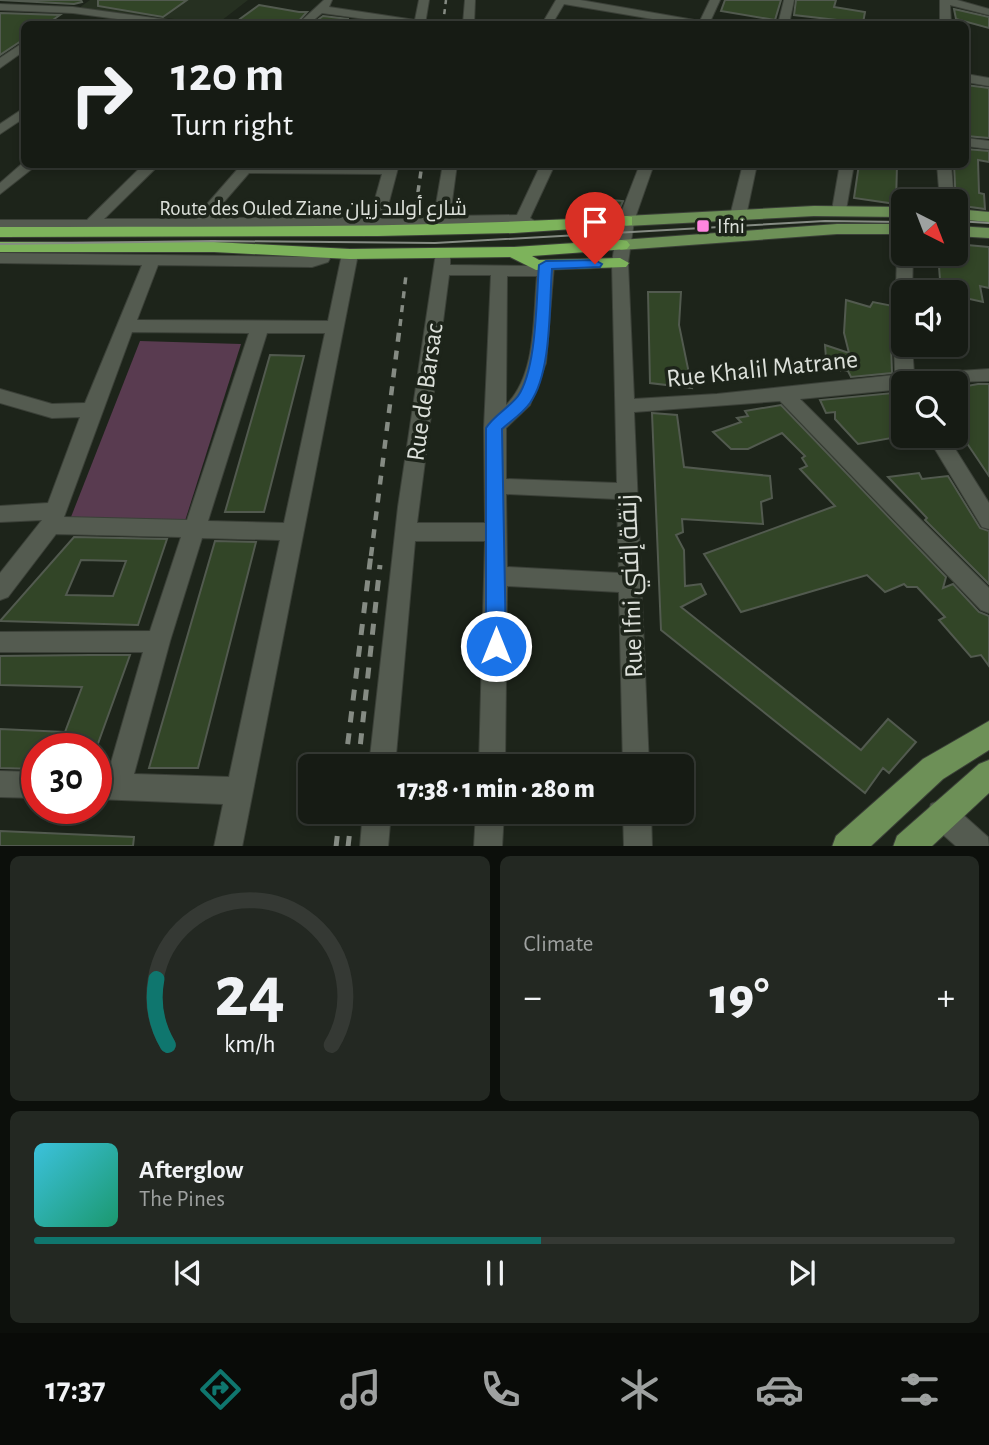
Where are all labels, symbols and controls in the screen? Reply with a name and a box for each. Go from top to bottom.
icon: right [56,49,147,140]
text: 120 m [171,51,284,100]
text: Turn right [171,109,293,141]
north arrow [891,189,968,266]
map controls [891,189,968,448]
pin [565,192,625,264]
street label: Route des Ouled Ziane شارع أولاد زيان [159,195,467,222]
icon: arrive [576,203,614,241]
place label: Ifni [717,216,745,237]
marker: Ifni [695,218,711,234]
button: sound [891,280,968,357]
street label: Rue de Barsac [402,322,448,463]
street label: Rue Khalil Matrane [665,346,859,392]
button: search [891,371,968,448]
street label: Rue Ifni زنقة إفني [615,494,654,678]
position arrow [459,609,533,683]
speed limit sign: 30 [21,733,112,824]
text: 17:38 · 1 min · 280 m [397,776,595,802]
text: Climate [524,933,593,956]
text: 24 [214,957,285,1030]
text: 19° [709,971,769,1023]
text: − [524,979,542,1017]
text: + [937,979,955,1017]
text: km/h [224,1031,276,1056]
text: Afterglow [139,1157,243,1183]
text: The Pines [139,1188,225,1211]
icon: previous [169,1254,207,1292]
icon: pause [476,1254,514,1292]
icon: next [783,1254,821,1292]
icon: directions [196,1365,245,1414]
icon: music [336,1365,385,1414]
icon: phone [476,1365,525,1414]
icon: climate [615,1365,664,1414]
icon: car [755,1365,804,1414]
icon: filters [895,1365,944,1414]
text: 17:37 [45,1373,106,1405]

